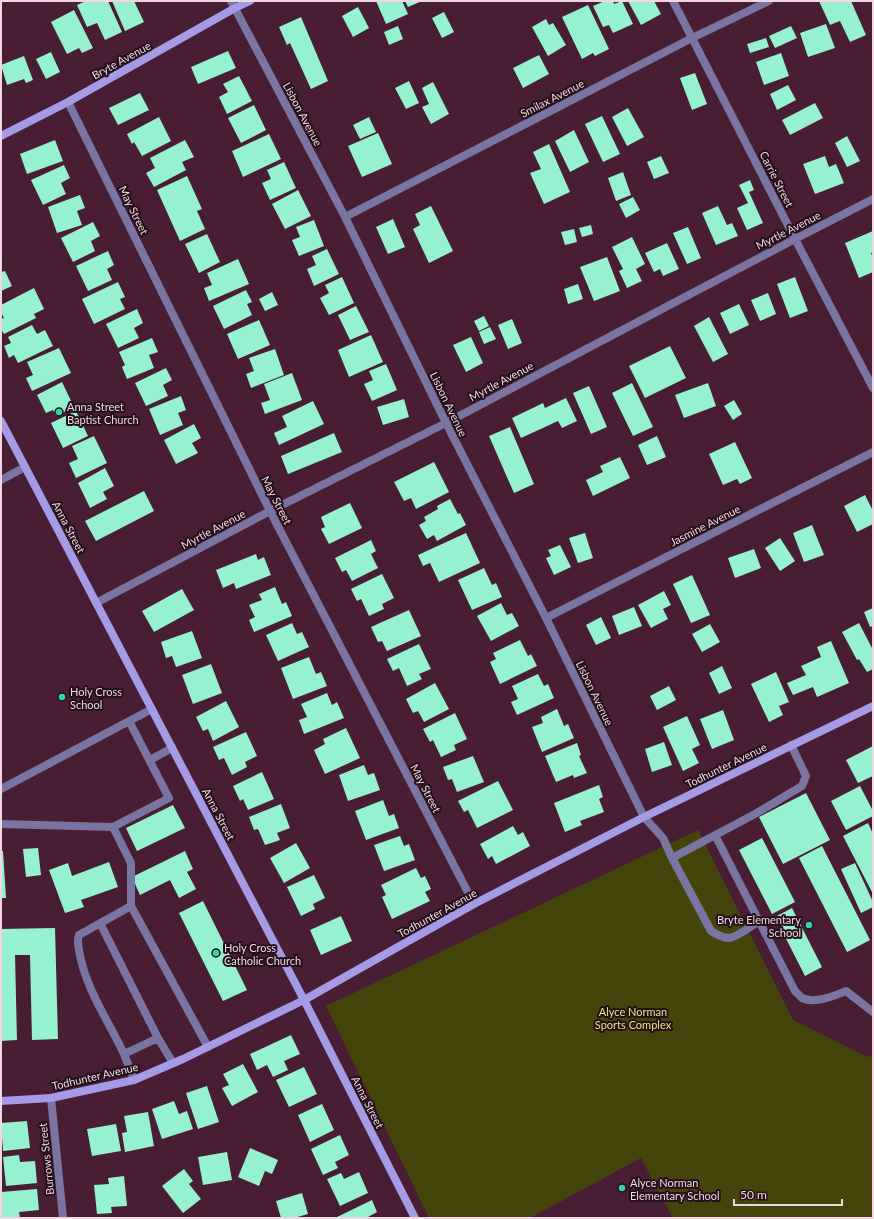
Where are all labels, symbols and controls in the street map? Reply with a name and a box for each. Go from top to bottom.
street label: Bryte Avenue [89,38,153,82]
street label: Smilax Avenue [518,76,586,120]
street label: Lisbon Avenue [281,80,325,148]
street label: Carrie Street [757,149,797,209]
street label: May Street [117,184,151,237]
street label: Myrtle Avenue [753,208,823,252]
street label: Myrtle Avenue [467,359,536,403]
street label: Lisbon Avenue [428,369,470,439]
place label: Anna Street Baptist Church [67,400,139,426]
marker: Anna Street Baptist Church [54,407,64,417]
street label: May Street [259,474,295,526]
street label: Anna Street [50,499,88,555]
street label: Jasmine Avenue [668,502,742,548]
street label: Myrtle Avenue [179,507,248,551]
street label: Lisbon Avenue [574,658,616,728]
place label: Holy Cross School [70,685,122,711]
marker: Holy Cross School [57,692,67,702]
street label: Todhunter Avenue [683,740,769,790]
street label: May Street [408,762,444,814]
street label: Anna Street [200,786,238,842]
street label: Todhunter Avenue [395,886,479,940]
place label: Bryte Elementary School [717,913,801,939]
marker: Bryte Elementary School [804,920,814,930]
place label: Holy Cross Catholic Church [224,941,301,967]
marker: Holy Cross Catholic Church [211,948,221,958]
park label: Alyce Norman Sports Complex [595,1005,672,1031]
street label: Todhunter Avenue [51,1060,140,1092]
street label: Anna Street [349,1074,387,1130]
street label: Burrows Street [36,1122,56,1196]
place label: Alyce Norman Elementary School [630,1176,720,1202]
scale bar [734,1181,842,1207]
marker: Alyce Norman Elementary School [617,1183,627,1193]
text: 50 m [740,1187,767,1202]

